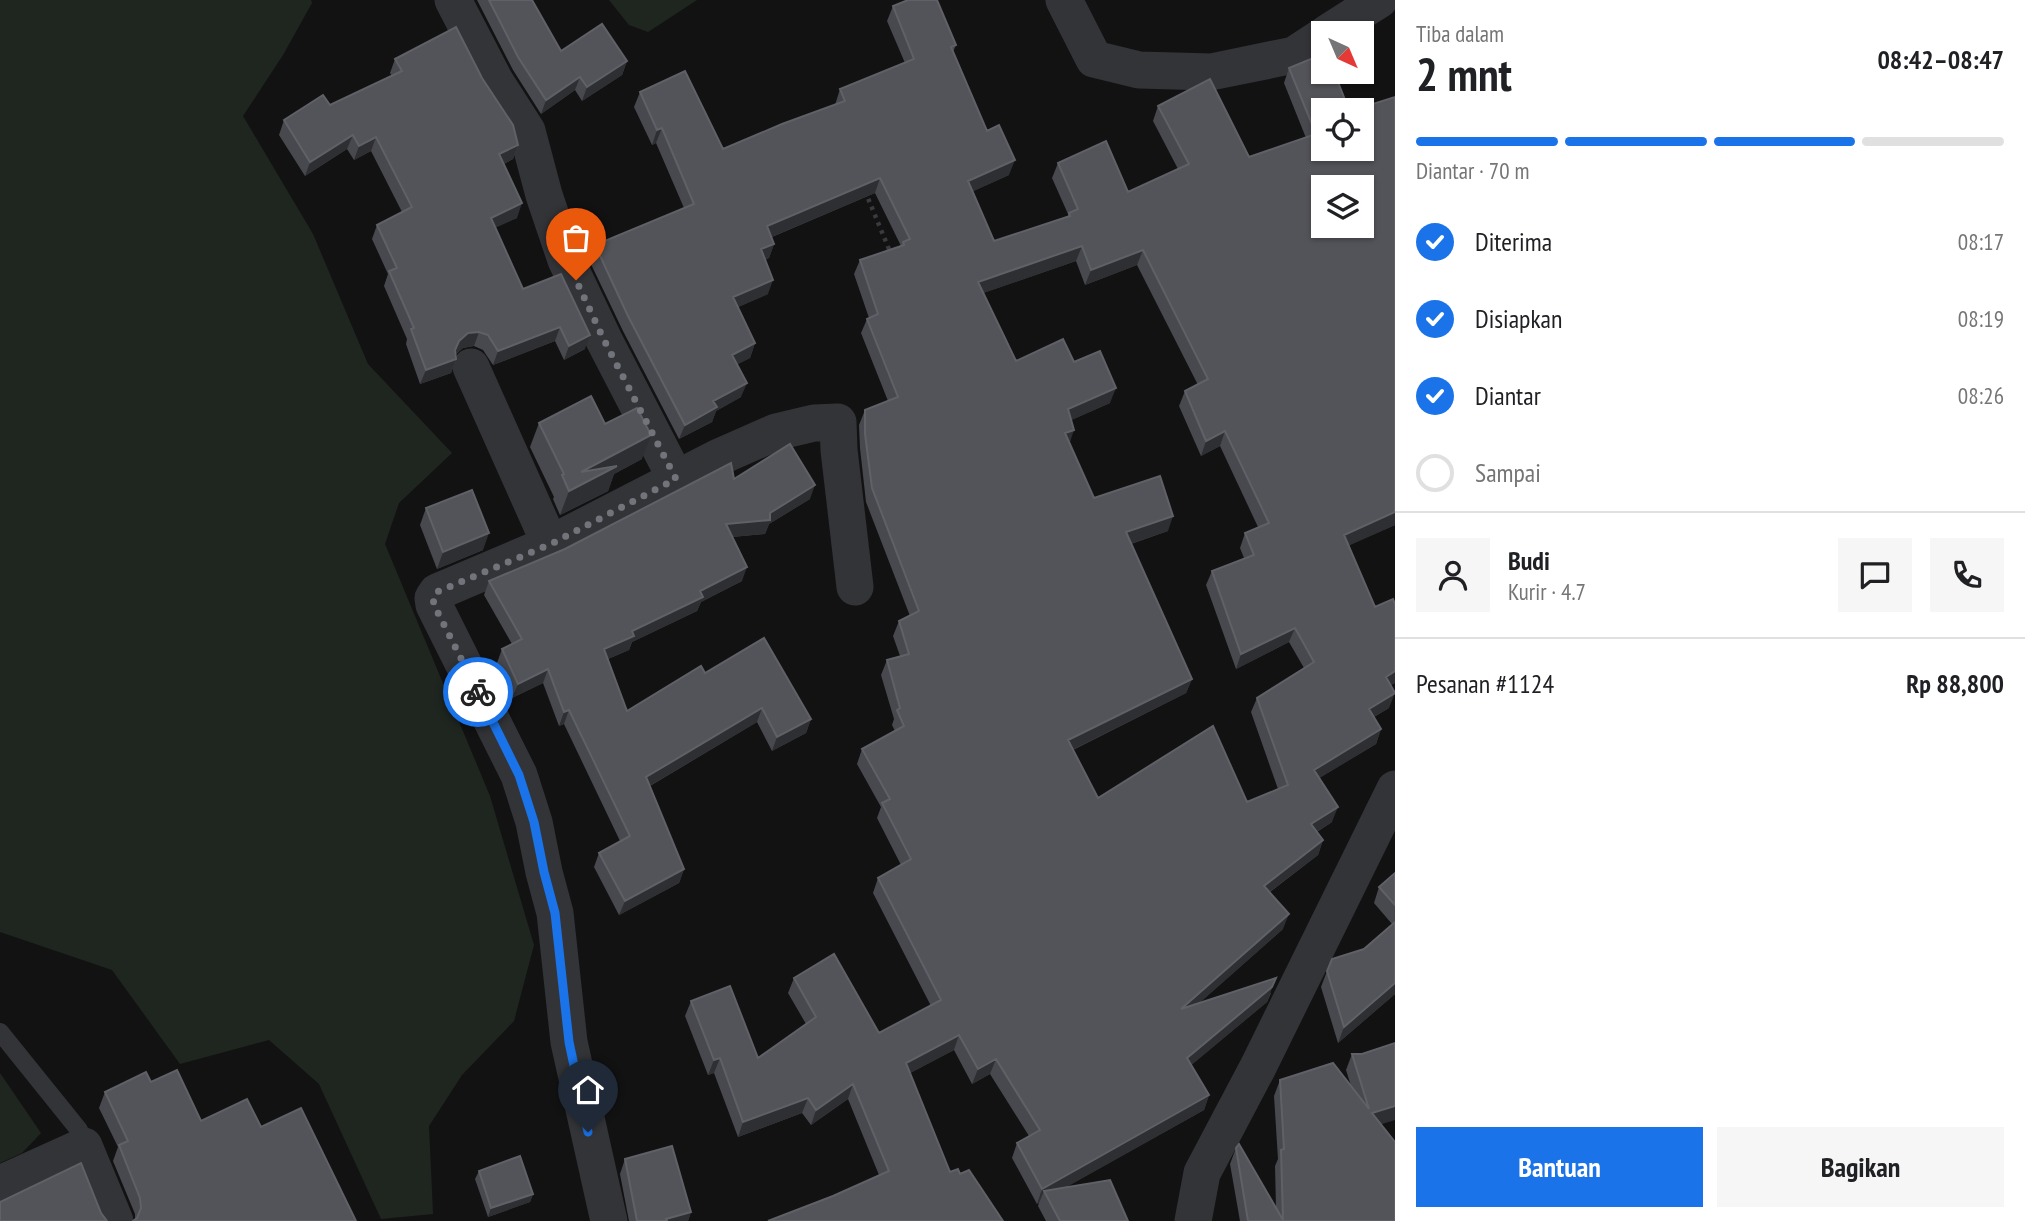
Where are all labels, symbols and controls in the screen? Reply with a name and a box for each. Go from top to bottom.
text: Tiba dalam [1416,19,1504,48]
north arrow [1311,21,1374,84]
map controls [1311,21,1374,238]
text: 08:42–08:47 [1877,43,2004,76]
text: 2 mnt [1416,44,1512,104]
button: locate [1311,98,1374,161]
text: Diantar · 70 m [1416,156,1529,185]
button: layers [1311,175,1374,238]
pin [546,208,606,280]
icon: bag [557,219,595,257]
icon: check [1416,223,1454,261]
text: Diterima [1475,225,1552,258]
text: 08:17 [1958,227,2004,256]
icon: check [1416,300,1454,338]
text: Disiapkan [1475,302,1562,335]
text: 08:19 [1958,304,2004,333]
icon: check [1416,377,1454,415]
text: Diantar [1475,379,1541,412]
text: 08:26 [1958,381,2004,410]
text: Sampai [1475,456,1541,489]
button: person [1416,538,1490,612]
button: chat [1838,538,1912,612]
button: phone [1930,538,2004,612]
text: Budi [1508,544,1550,577]
text: Kurir · 4.7 [1508,577,1586,606]
courier [443,657,513,727]
text: Pesanan #1124 [1416,667,1554,700]
text: Rp 88,800 [1906,667,2004,700]
icon: bike [459,673,497,711]
pin [558,1060,618,1132]
icon: home [569,1071,607,1109]
button: Bantuan [1416,1127,1703,1207]
button: Bagikan [1717,1127,2004,1207]

